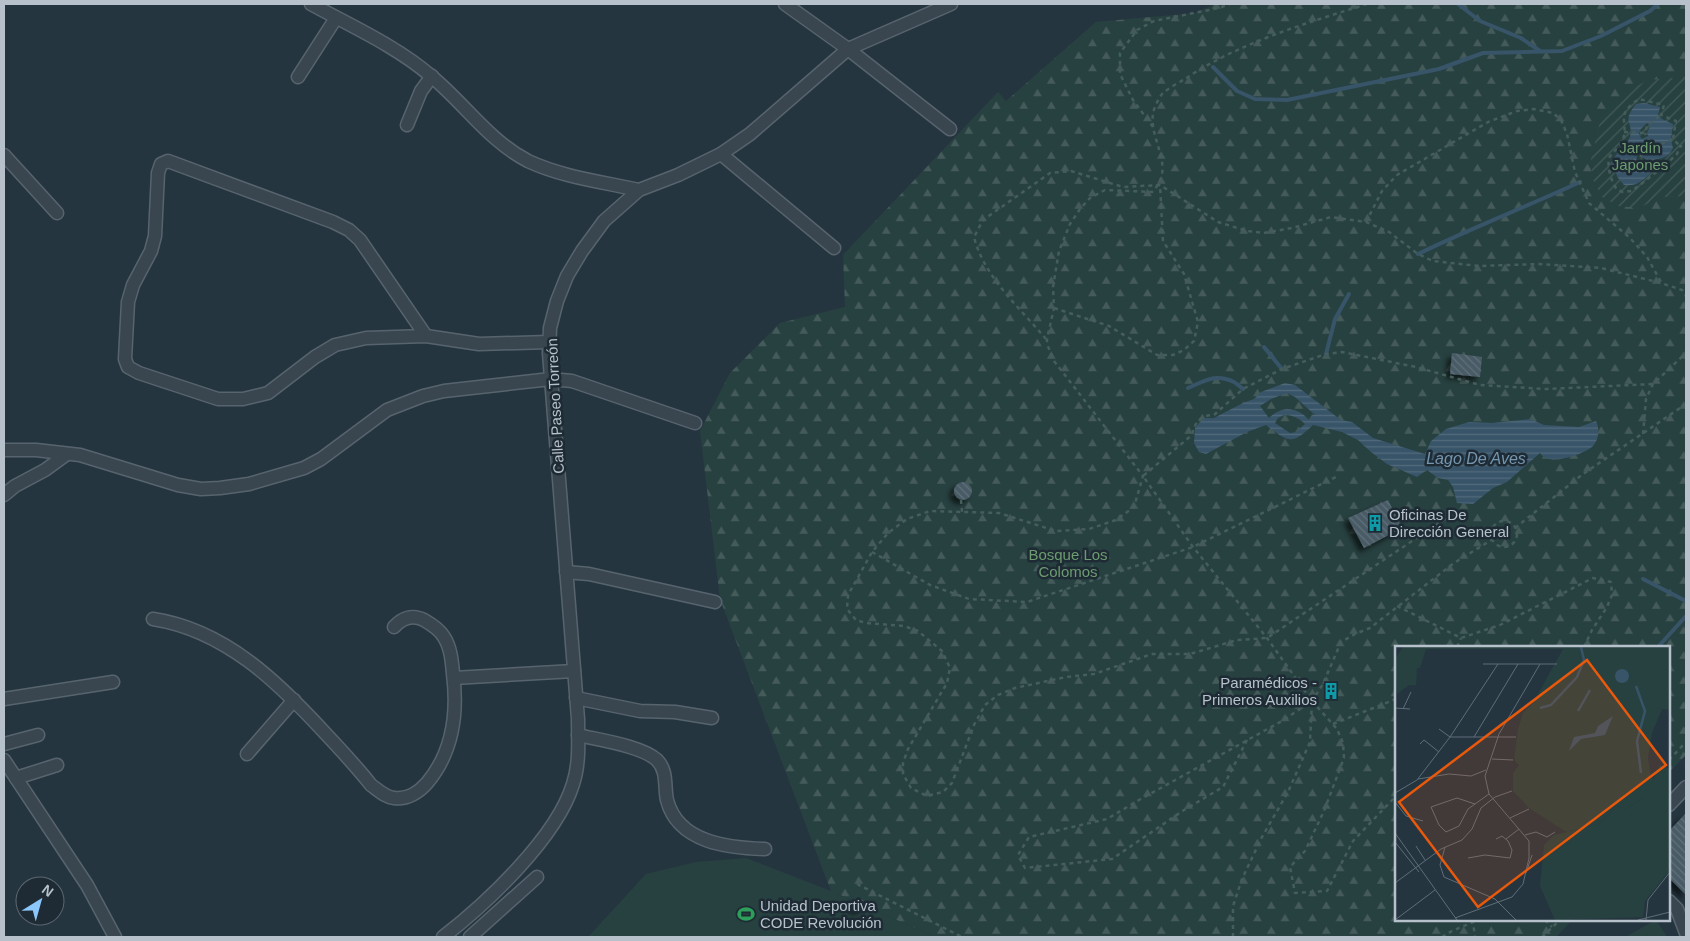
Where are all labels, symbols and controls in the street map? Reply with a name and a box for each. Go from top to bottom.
park label: Jardín Japones [1612,139,1668,173]
street label: Calle Paseo Torreón [543,338,567,474]
water label: Lago De Aves [1426,450,1526,467]
place label: Oficinas De Dirección General [1389,506,1509,540]
building icon: Oficinas De Dirección General [1365,513,1385,533]
park label: Bosque Los Colomos [1028,546,1108,580]
inset map [1395,646,1670,921]
place label: Paramédicos - Primeros Auxilios [1202,674,1317,708]
building icon: Paramédicos - Primeros Auxilios [1321,681,1341,701]
north arrow [15,876,65,926]
text: N [39,881,57,900]
place label: Unidad Deportiva CODE Revolución [760,897,882,931]
sports icon: Unidad Deportiva CODE Revolución [736,904,756,924]

